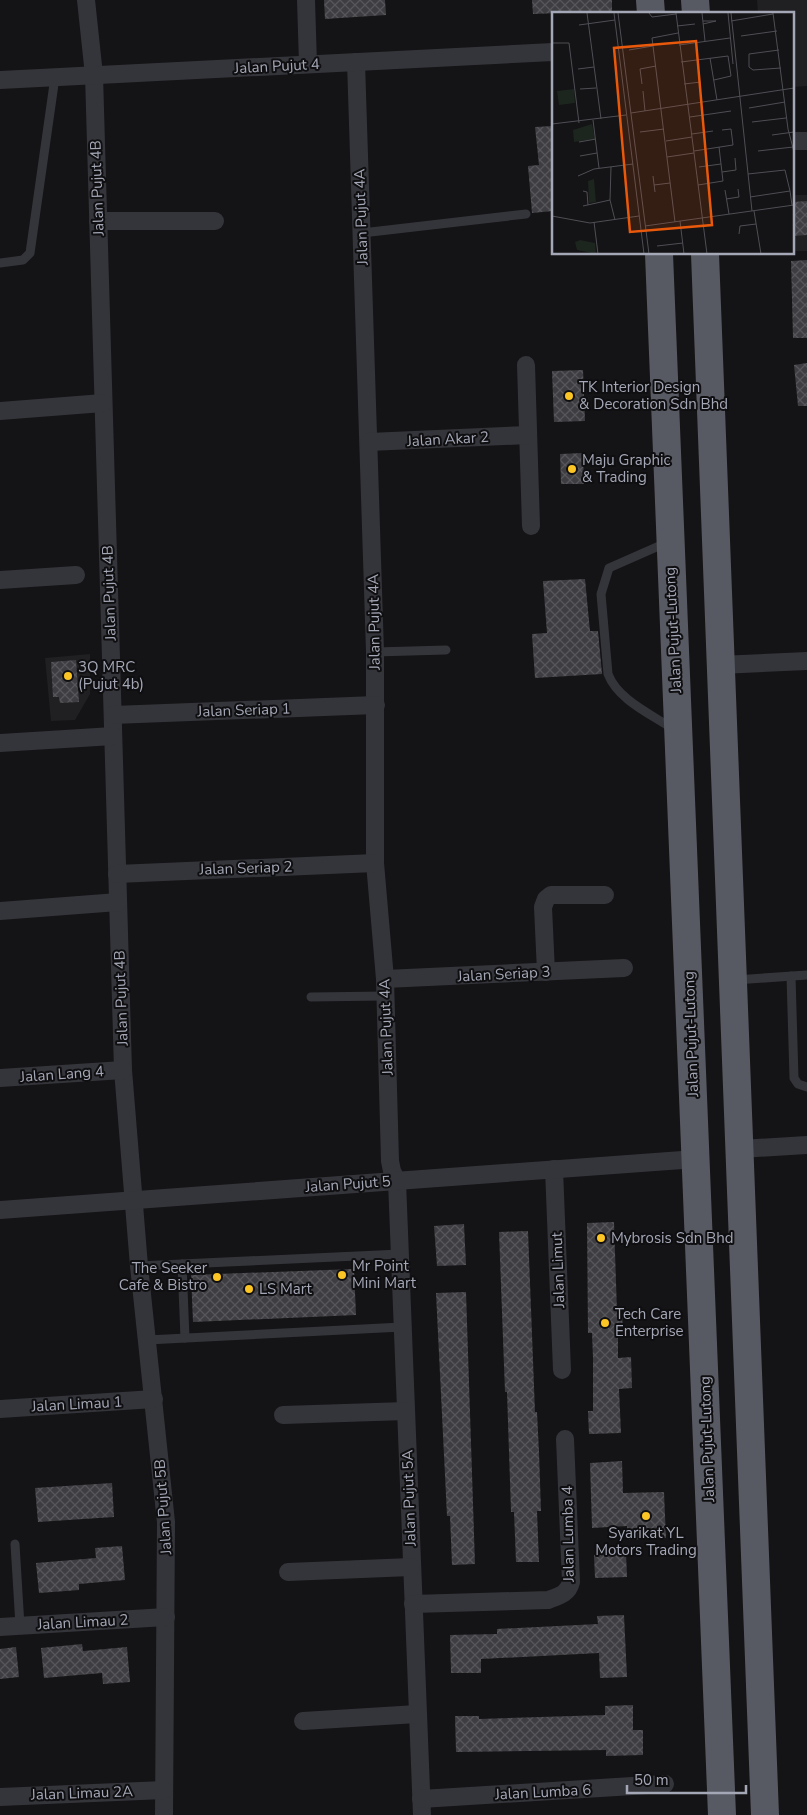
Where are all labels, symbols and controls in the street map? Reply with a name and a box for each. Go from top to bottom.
inset map [552,12,794,255]
street label: Jalan Pujut 4 [233,54,320,78]
street label: Jalan Pujut 4B [85,140,109,237]
street label: Jalan Pujut 4A [349,168,373,267]
place label: TK Interior Design & Decoration Sdn Bhd [579,377,728,414]
marker: TK Interior Design & Decoration Sdn Bhd [563,390,575,402]
street label: Jalan Akar 2 [405,427,490,451]
place label: Maju Graphic & Trading [582,450,670,487]
marker: Maju Graphic & Trading [566,463,578,475]
street label: Jalan Pujut 4B [97,545,121,642]
street label: Jalan Pujut-Lutong [660,567,686,694]
street label: Jalan Pujut 4A [363,574,385,671]
place label: 3Q MRC (Pujut 4b) [78,657,144,694]
marker: 3Q MRC (Pujut 4b) [62,670,74,682]
street label: Jalan Seriap 1 [196,698,291,722]
street label: Jalan Seriap 2 [198,856,293,880]
street label: Jalan Pujut 4B [109,950,133,1047]
street label: Jalan Seriap 3 [456,962,551,986]
street label: Jalan Pujut-Lutong [679,971,703,1098]
street label: Jalan Pujut 4A [374,978,398,1077]
street label: Jalan Lang 4 [18,1061,105,1087]
street label: Jalan Pujut 5 [304,1171,391,1197]
place label: Mybrosis Sdn Bhd [611,1228,733,1248]
street label: Jalan Limut [547,1231,569,1309]
marker: Mybrosis Sdn Bhd [595,1232,607,1244]
place label: Mr Point Mini Mart [352,1256,417,1293]
place label: The Seeker Cafe & Bistro [119,1258,208,1295]
marker: Mr Point Mini Mart [336,1269,348,1281]
marker: The Seeker Cafe & Bistro [211,1271,223,1283]
place label: LS Mart [259,1279,313,1299]
marker: LS Mart [243,1283,255,1295]
place label: Tech Care Enterprise [615,1304,684,1341]
marker: Tech Care Enterprise [599,1317,611,1329]
street label: Jalan Pujut-Lutong [695,1376,719,1503]
street label: Jalan Limau 1 [30,1392,123,1416]
street label: Jalan Pujut 5A [397,1449,421,1548]
street label: Jalan Pujut 5B [150,1459,176,1556]
street label: Jalan Lumba 4 [557,1486,579,1583]
marker: Syarikat YL Motors Trading [640,1510,652,1522]
place label: Syarikat YL Motors Trading [595,1523,697,1560]
street label: Jalan Limau 2 [36,1610,129,1634]
scale bar [627,1762,746,1794]
text: 50 m [634,1770,669,1790]
street label: Jalan Lumba 6 [493,1779,592,1805]
street label: Jalan Limau 2A [30,1781,133,1805]

